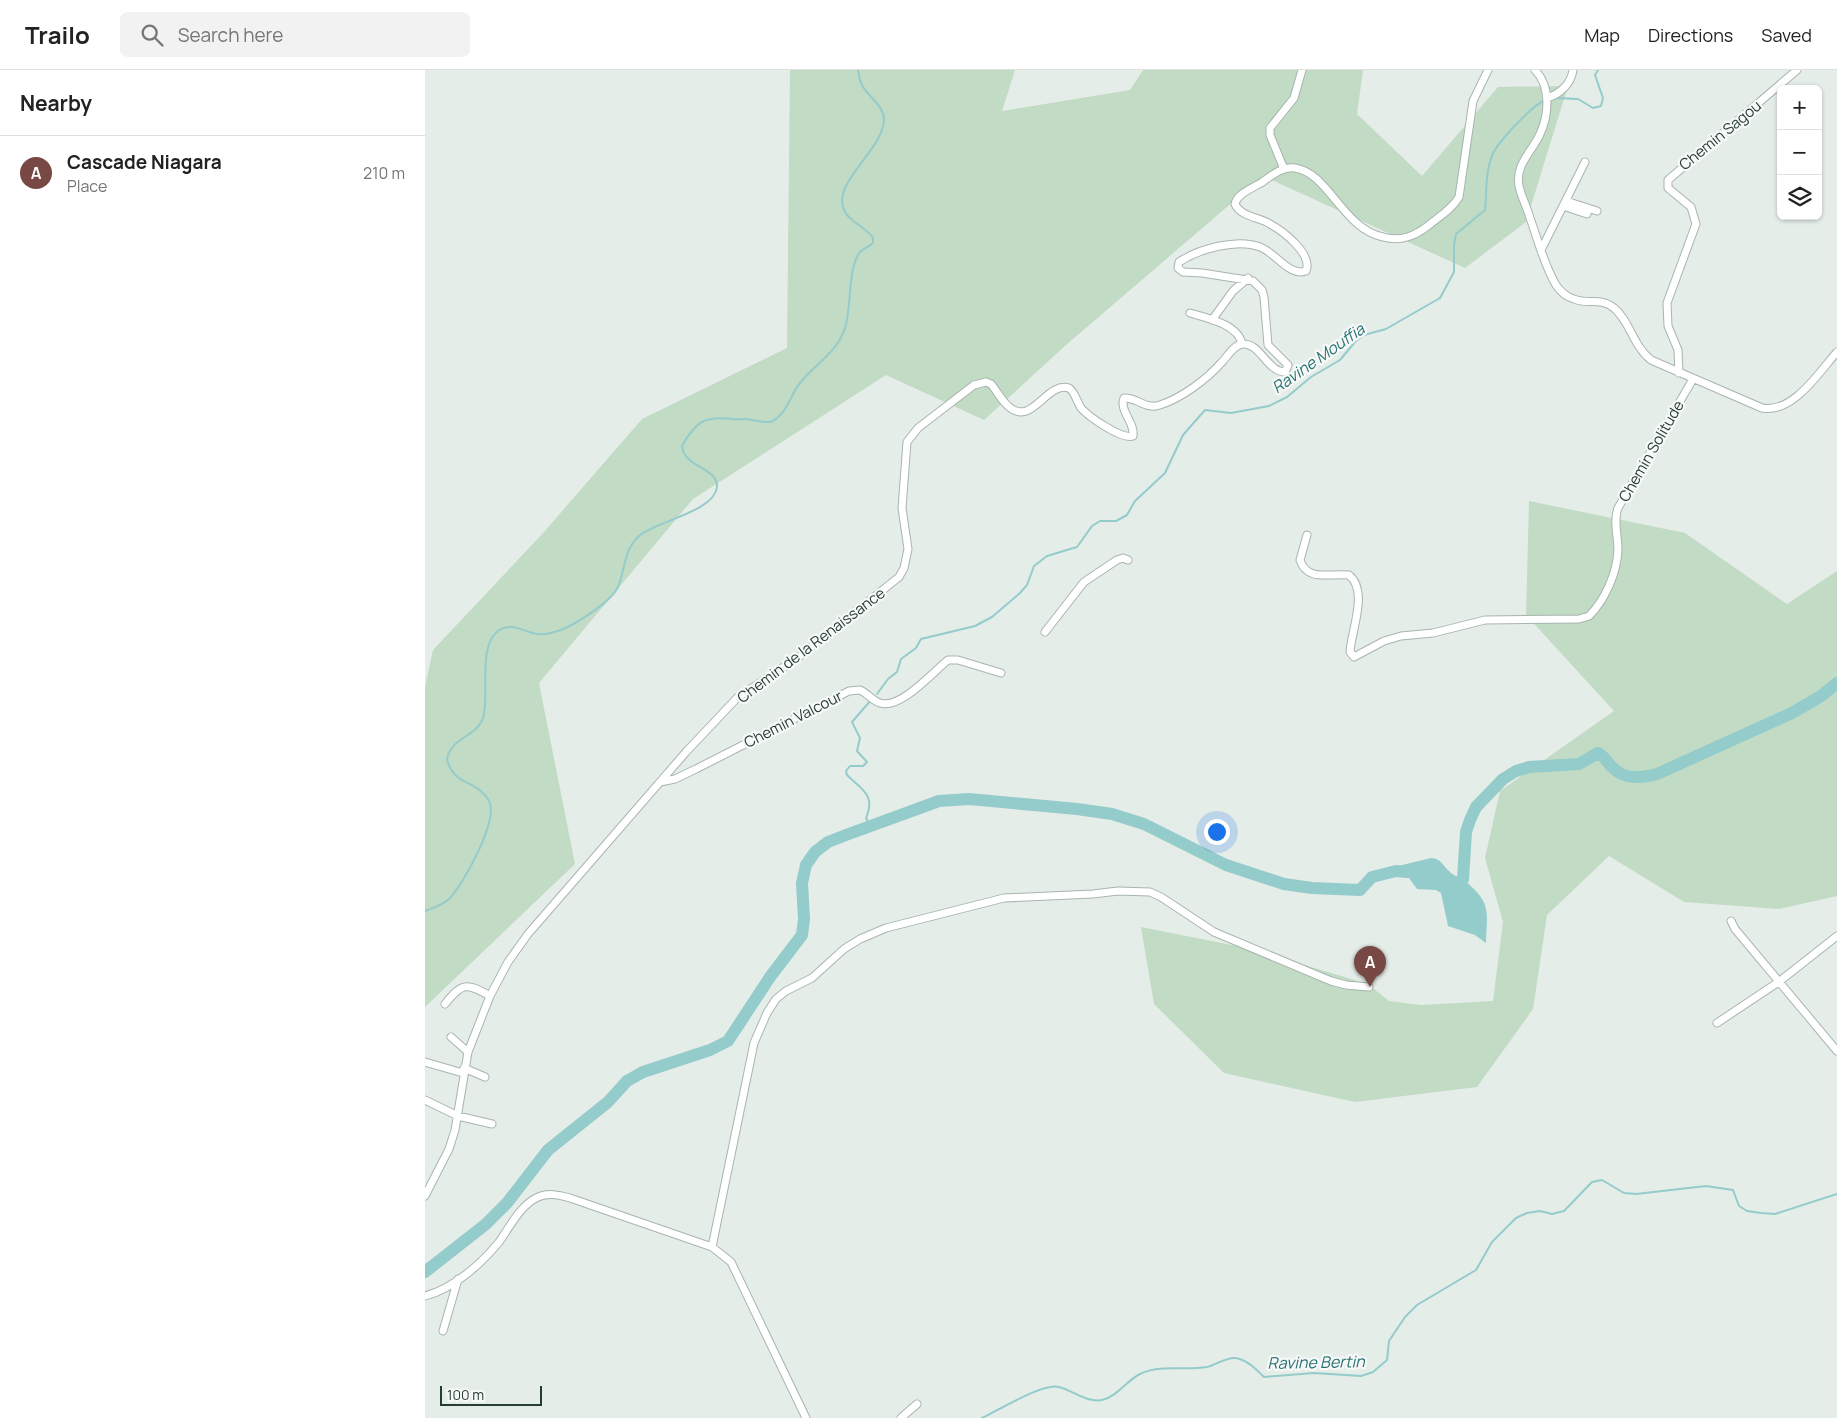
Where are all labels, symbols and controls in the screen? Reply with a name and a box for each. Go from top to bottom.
search box [120,12,470,57]
text: Trailo [25,18,90,51]
icon: search [138,21,166,49]
text: Search here [178,22,283,48]
text: Map [1584,23,1620,47]
text: Directions [1648,23,1733,47]
text: Saved [1761,23,1812,47]
map controls [1777,85,1822,220]
button: + [1777,85,1822,130]
text: Nearby [20,89,92,117]
street label: Chemin Sagou [1674,95,1766,175]
button: − [1777,130,1822,175]
text: Cascade Niagara [67,149,222,175]
text: A [31,162,41,184]
text: 210 m [363,162,405,184]
text: Place [67,175,107,197]
button: layers [1777,175,1822,220]
water label: Ravine Mouffia [1267,317,1370,398]
street label: Chemin Solitude [1613,396,1689,506]
street label: Chemin de la Renaissance [733,582,890,708]
street label: Chemin Valcour [740,685,846,753]
your location [1204,819,1230,845]
pin: A [1354,946,1386,987]
water label: Ravine Bertin [1267,1350,1365,1374]
scale bar [440,1383,543,1406]
text: 100 m [447,1385,484,1404]

